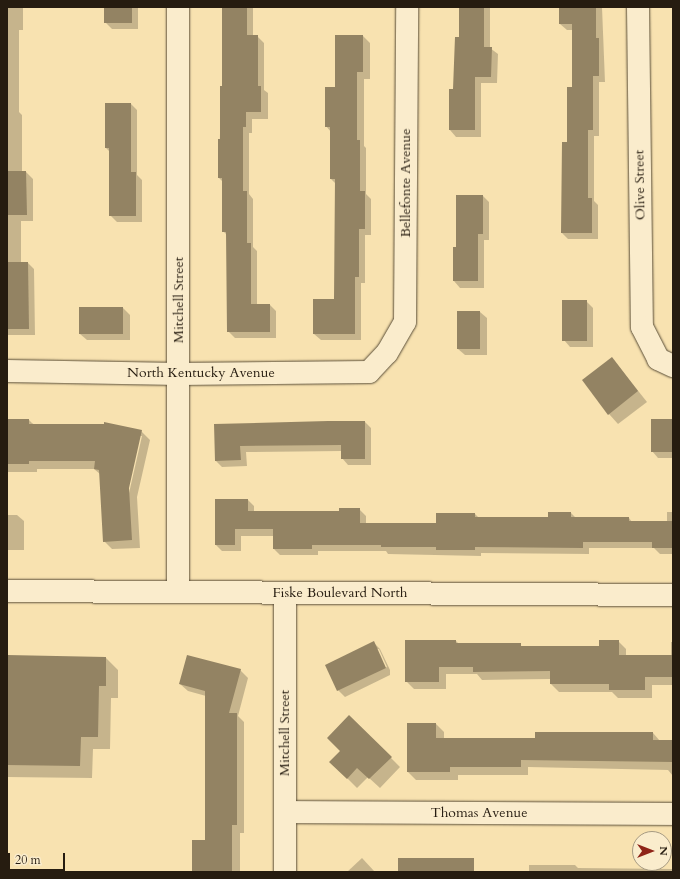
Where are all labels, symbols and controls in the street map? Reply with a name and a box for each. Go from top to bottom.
street label: Bellefonte Avenue [398,128,414,238]
street label: Olive Street [631,150,649,220]
street label: Mitchell Street [171,257,187,343]
street label: North Kentucky Avenue [127,365,275,381]
street label: Fiske Boulevard North [272,585,408,601]
street label: Mitchell Street [277,690,293,776]
street label: Thomas Avenue [430,805,528,821]
north arrow [632,831,672,871]
scale bar [10,845,67,871]
text: N [656,846,671,856]
text: 20 m [15,852,41,868]

